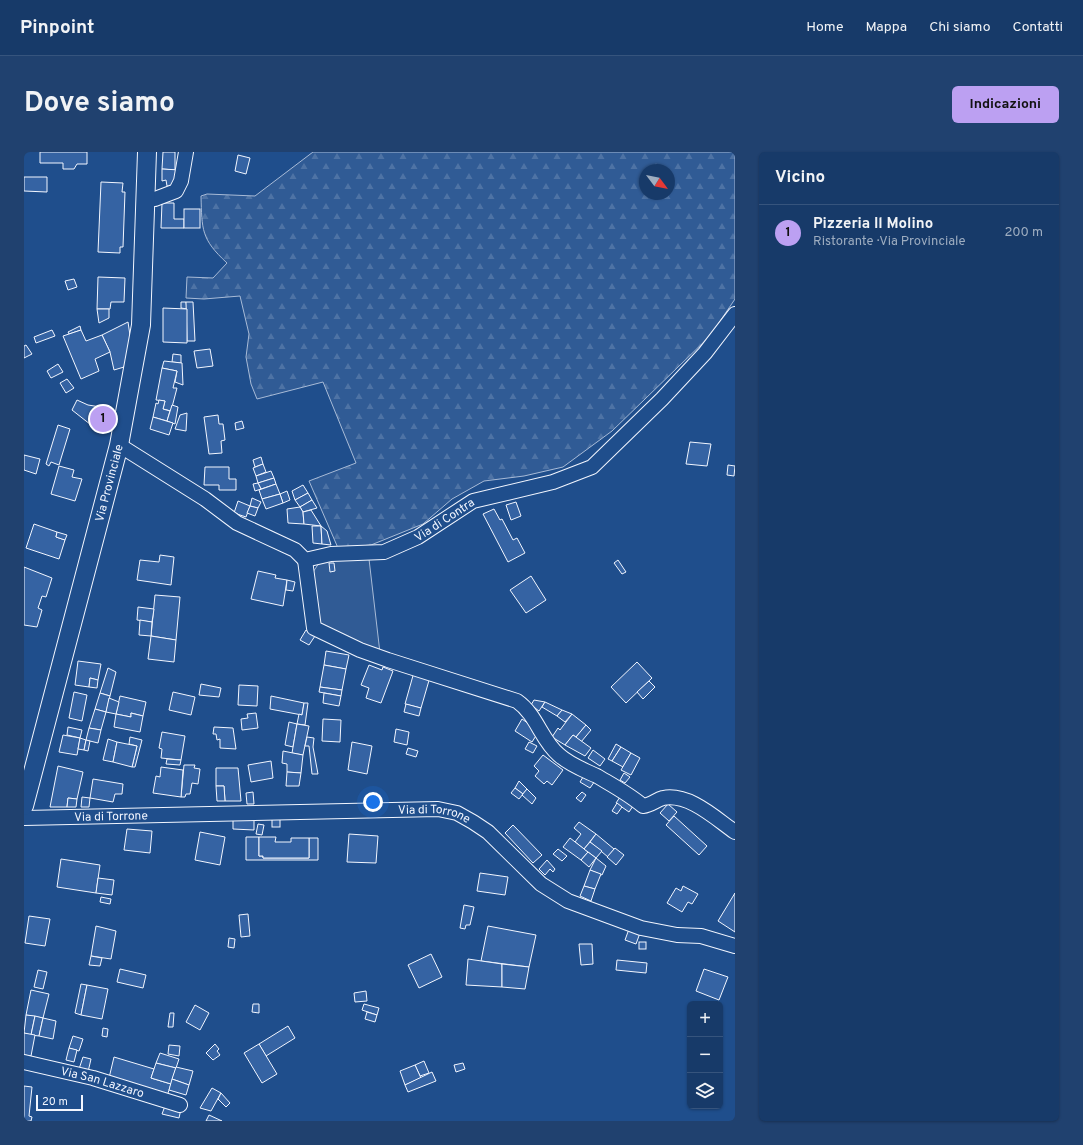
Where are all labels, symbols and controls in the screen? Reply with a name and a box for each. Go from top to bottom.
text: Pinpoint [20,16,95,40]
text: Home [806,19,843,36]
text: Mappa [865,19,907,36]
text: Chi siamo [929,19,991,36]
text: Contatti [1013,19,1063,36]
text: Dove siamo [24,86,175,122]
button: Indicazioni [952,86,1059,123]
north arrow [639,164,675,200]
text: Vicino [775,167,825,189]
text: Pizzeria Il Molino [813,215,933,234]
text: 1 [785,225,791,241]
text: 200 m [1004,225,1043,241]
text: Ristorante · Via Provinciale [813,234,965,250]
pin: 1 [90,404,116,434]
street label: Via Provinciale [92,443,128,524]
street label: Via di Contra [412,495,478,546]
your location [363,792,383,812]
street label: Via di Torrone [398,802,473,828]
street label: Via di Torrone [74,808,148,826]
map controls [687,1001,723,1109]
button: + [687,1001,723,1037]
button: − [687,1037,723,1073]
street label: Via San Lazzaro [59,1064,146,1102]
button: layers [687,1073,723,1109]
scale bar [36,1093,83,1112]
text: 20 m [42,1095,68,1109]

